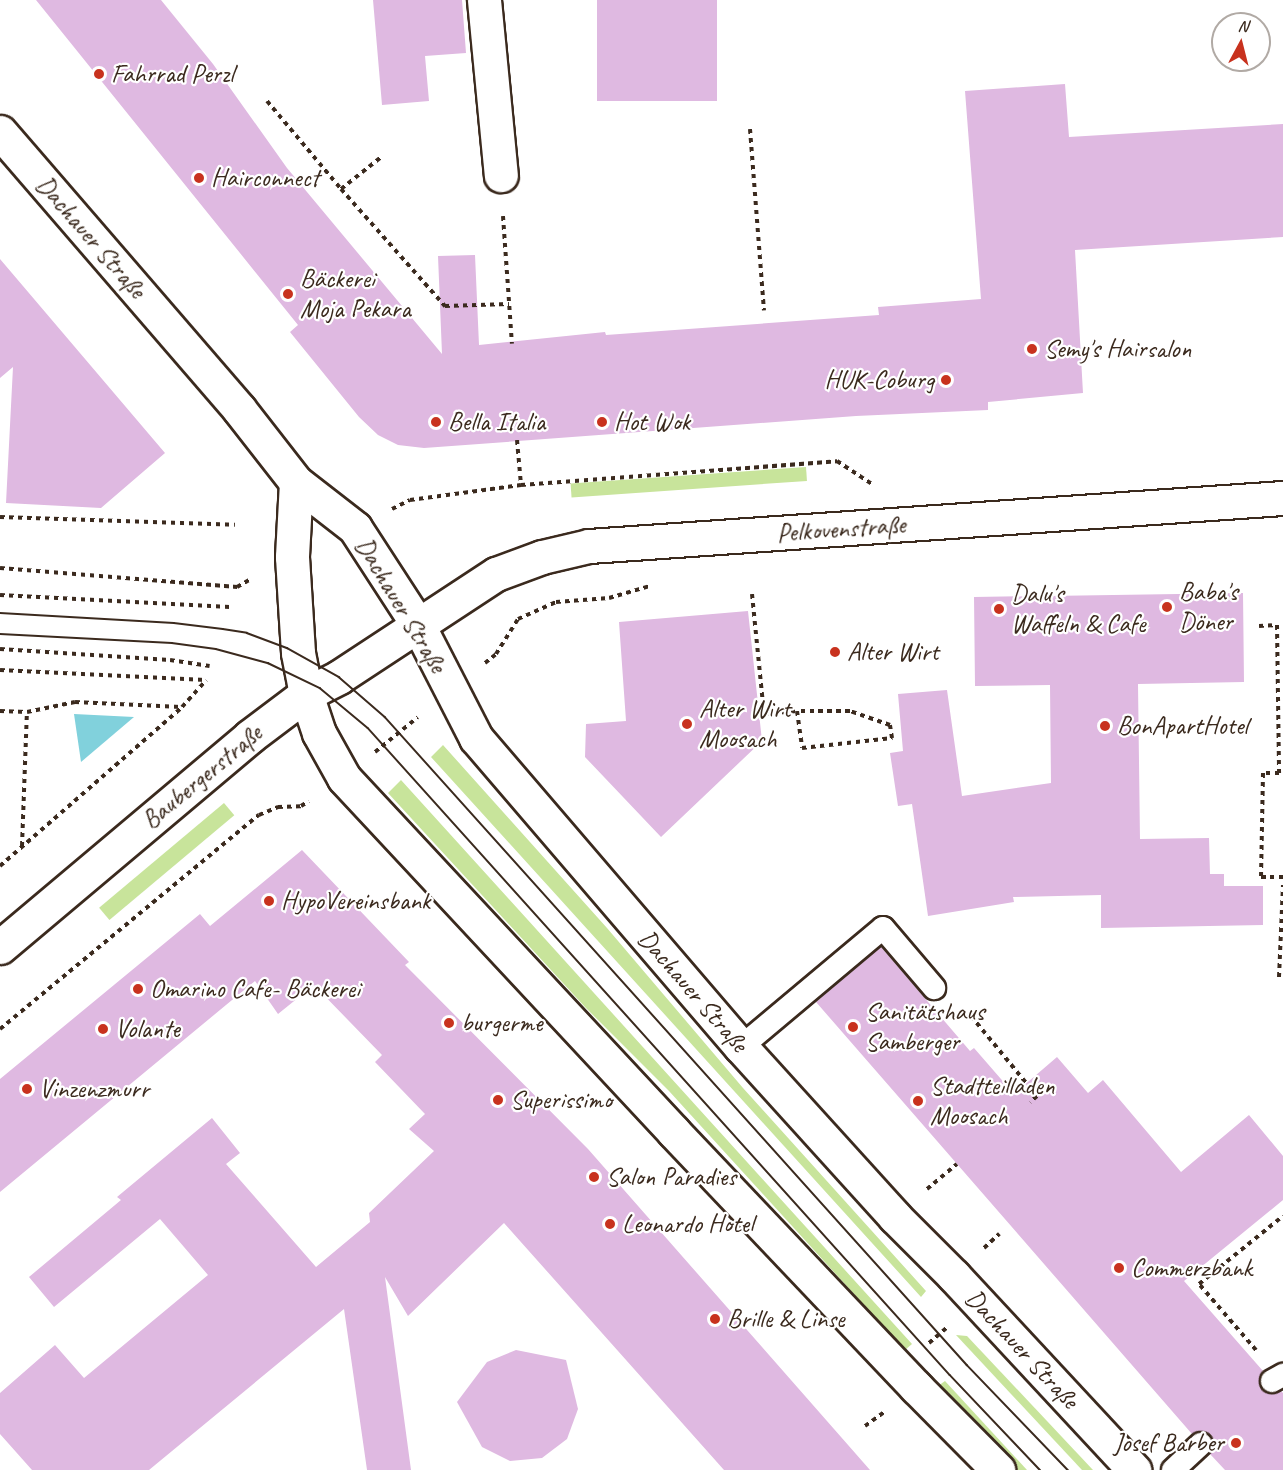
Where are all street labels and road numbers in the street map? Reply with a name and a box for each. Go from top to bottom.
street label: Dachauer Straße [29,169,153,305]
street label: Pelkovenstraße [776,509,906,549]
street label: Dachauer Straße [348,531,454,679]
street label: Baubergerstraße [136,718,268,836]
street label: Dachauer Straße [631,923,755,1059]
street label: Dachauer Straße [958,1282,1086,1416]

